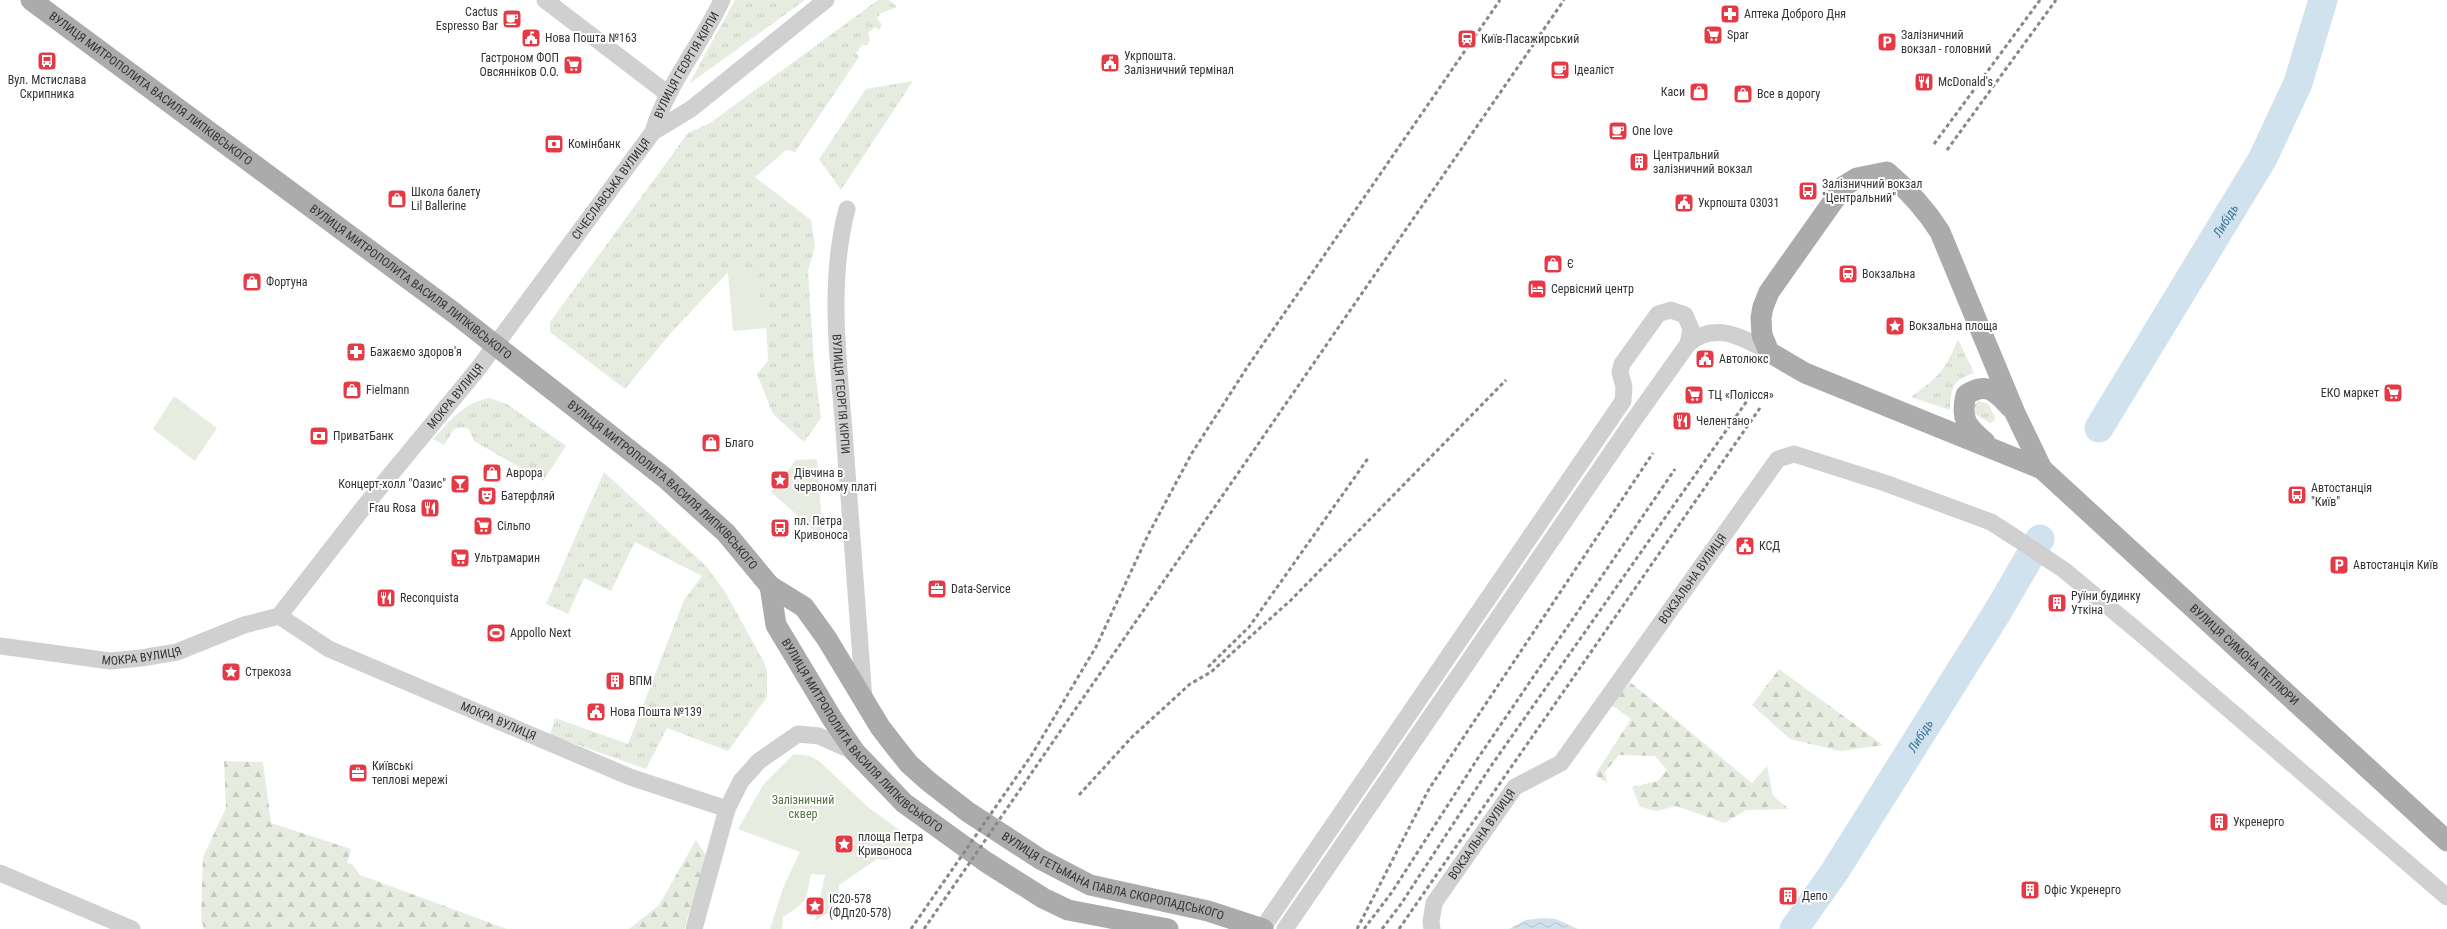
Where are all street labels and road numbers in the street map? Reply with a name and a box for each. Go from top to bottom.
street label: ВУЛИЦЯ МИТРОПОЛИТА ВАСИЛЯ ЛИПКІВСЬКОГО [47,9,255,168]
street label: ВУЛИЦЯ ГЕОРГІЯ КІРПИ [651,9,722,120]
street label: СІЧЕСЛАВСЬКА ВУЛИЦЯ [569,136,653,242]
street label: ВУЛИЦЯ МИТРОПОЛИТА ВАСИЛЯ ЛИПКІВСЬКОГО [307,202,515,362]
street label: ВУЛИЦЯ ГЕОРГІЯ КІРПИ [830,334,853,454]
street label: МОКРА ВУЛИЦЯ [424,361,486,432]
street label: ВУЛИЦЯ МИТРОПОЛИТА ВАСИЛЯ ЛИПКІВСЬКОГО [565,398,760,572]
street label: ВОКЗАЛЬНА ВУЛИЦЯ [1656,531,1729,626]
street label: ВУЛИЦЯ СИМОНА ПЕТЛЮРИ [2187,601,2302,708]
street label: ВУЛИЦЯ МИТРОПОЛИТА ВАСИЛЯ ЛИПКІВСЬКОГО [779,636,945,835]
street label: МОКРА ВУЛИЦЯ [101,644,184,668]
street label: МОКРА ВУЛИЦЯ [459,699,538,743]
street label: ВОКЗАЛЬНА ВУЛИЦЯ [1446,786,1518,882]
street label: ВУЛИЦЯ ГЕТЬМАНА ПАВЛА СКОРОПАДСЬКОГО [999,829,1226,923]

